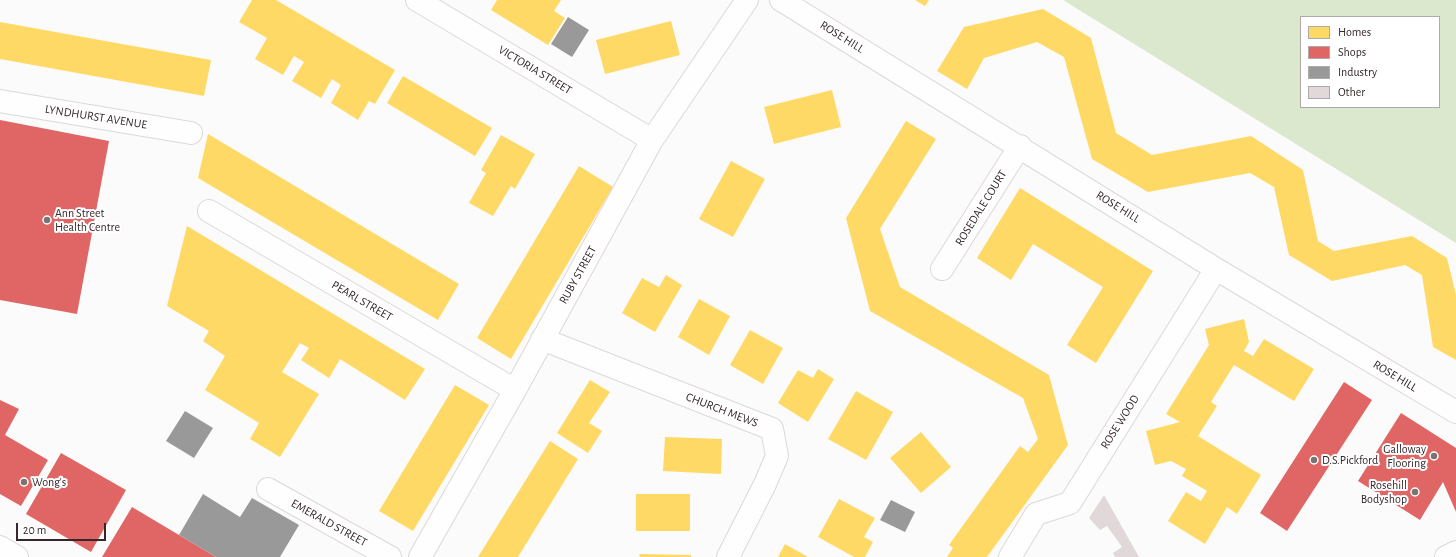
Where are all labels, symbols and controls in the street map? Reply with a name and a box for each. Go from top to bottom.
legend [1300,16,1440,108]
street label: ROSE HILL [817,18,867,56]
text: Homes [1338,26,1371,38]
street label: VICTORIA STREET [496,42,574,98]
text: Shops [1338,46,1366,58]
text: Industry [1338,66,1377,78]
text: Other [1338,86,1365,98]
street label: LYNDHURST AVENUE [44,102,148,132]
street label: ROSEDALE COURT [952,168,1010,248]
street label: ROSE HILL [1093,188,1143,226]
place label: Ann Street Health Centre [55,206,120,234]
marker: Ann Street Health Centre [42,215,52,225]
street label: RUBY STREET [556,243,600,307]
street label: PEARL STREET [329,278,395,324]
street label: ROSE HILL [1370,357,1420,395]
street label: CHURCH MEWS [684,390,760,430]
street label: ROSE WOOD [1098,392,1142,452]
place label: Galloway Flooring [1383,442,1426,470]
marker: Galloway Flooring [1429,451,1439,461]
place label: D.S.Pickford [1322,453,1378,467]
marker: D.S.Pickford [1309,455,1319,465]
place label: Wong's [32,475,66,489]
marker: Wong's [19,477,29,487]
place label: Rosehill Bodyshop [1361,478,1407,506]
marker: Rosehill Bodyshop [1410,487,1420,497]
street label: EMERALD STREET [288,496,370,550]
scale bar [18,515,108,541]
text: 20 m [23,524,46,536]

